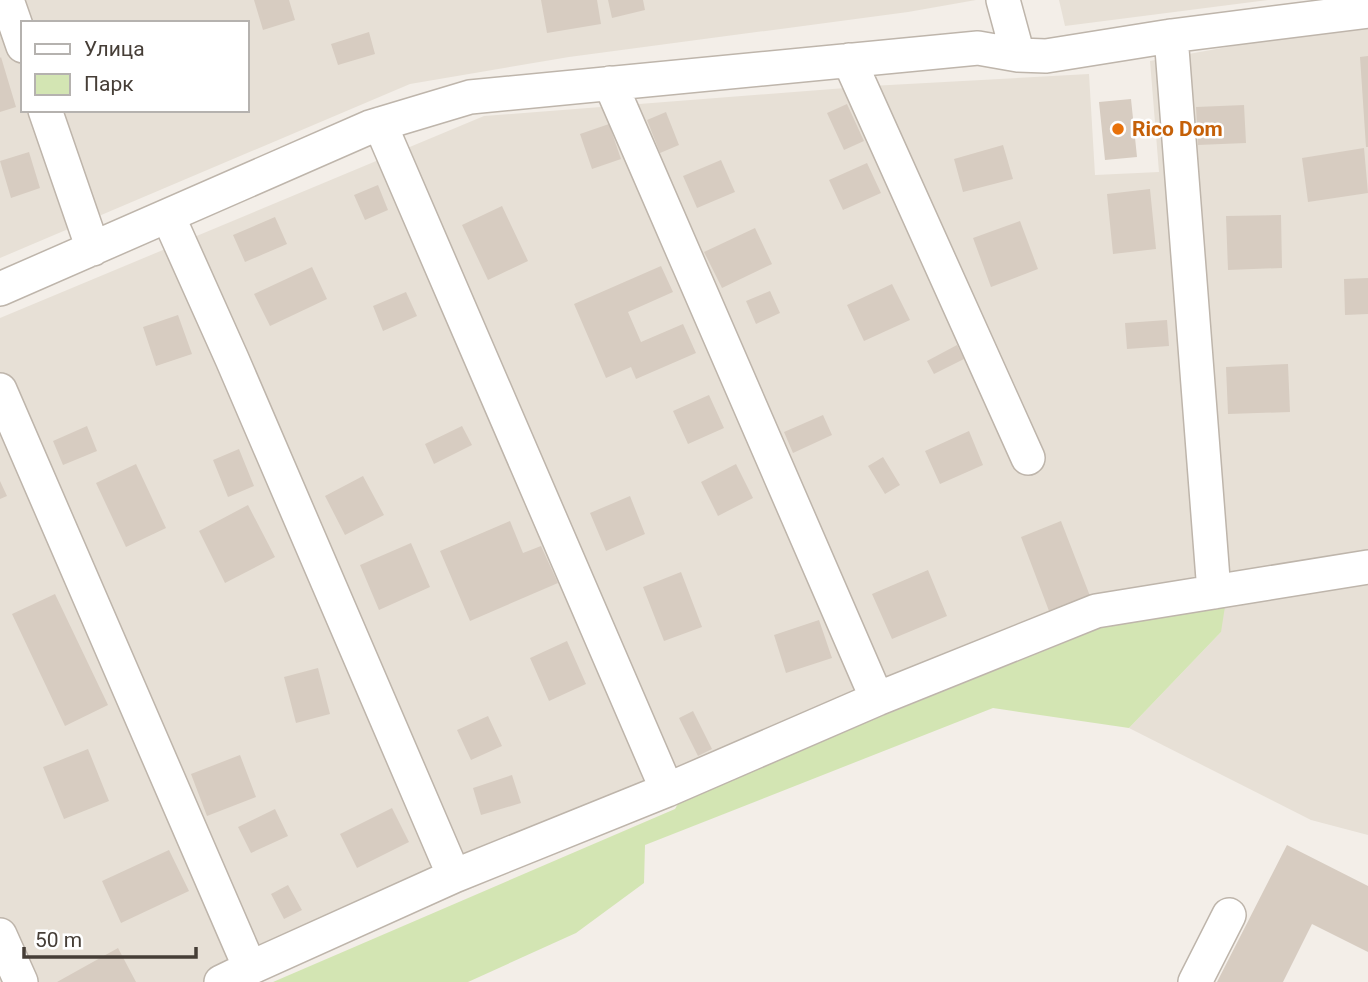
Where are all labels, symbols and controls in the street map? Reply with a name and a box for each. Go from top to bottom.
legend [21,21,248,112]
text: Улица [84,37,145,61]
text: Парк [84,72,134,96]
place label: Rico Dom [1132,117,1223,141]
marker: Rico Dom [1110,121,1126,137]
scale bar [24,916,196,960]
text: 50 m [35,928,82,952]

